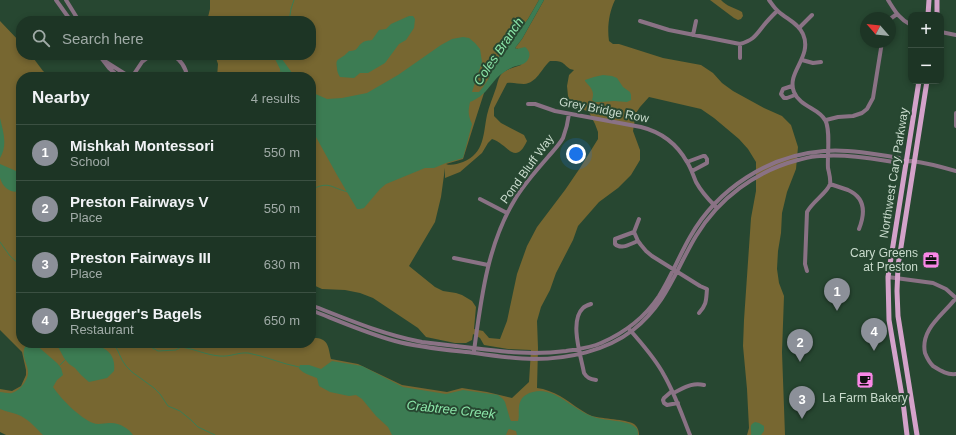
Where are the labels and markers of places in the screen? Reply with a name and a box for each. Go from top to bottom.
place label: Cary Greens at Preston [850,246,918,274]
office icon: Cary Greens at Preston [921,250,941,270]
pin: 1 [824,278,850,311]
pin: 4 [861,318,887,351]
pin: 2 [787,329,813,362]
cafe icon: La Farm Bakery [855,370,875,390]
pin: 3 [789,386,815,419]
place label: La Farm Bakery [822,391,908,405]

